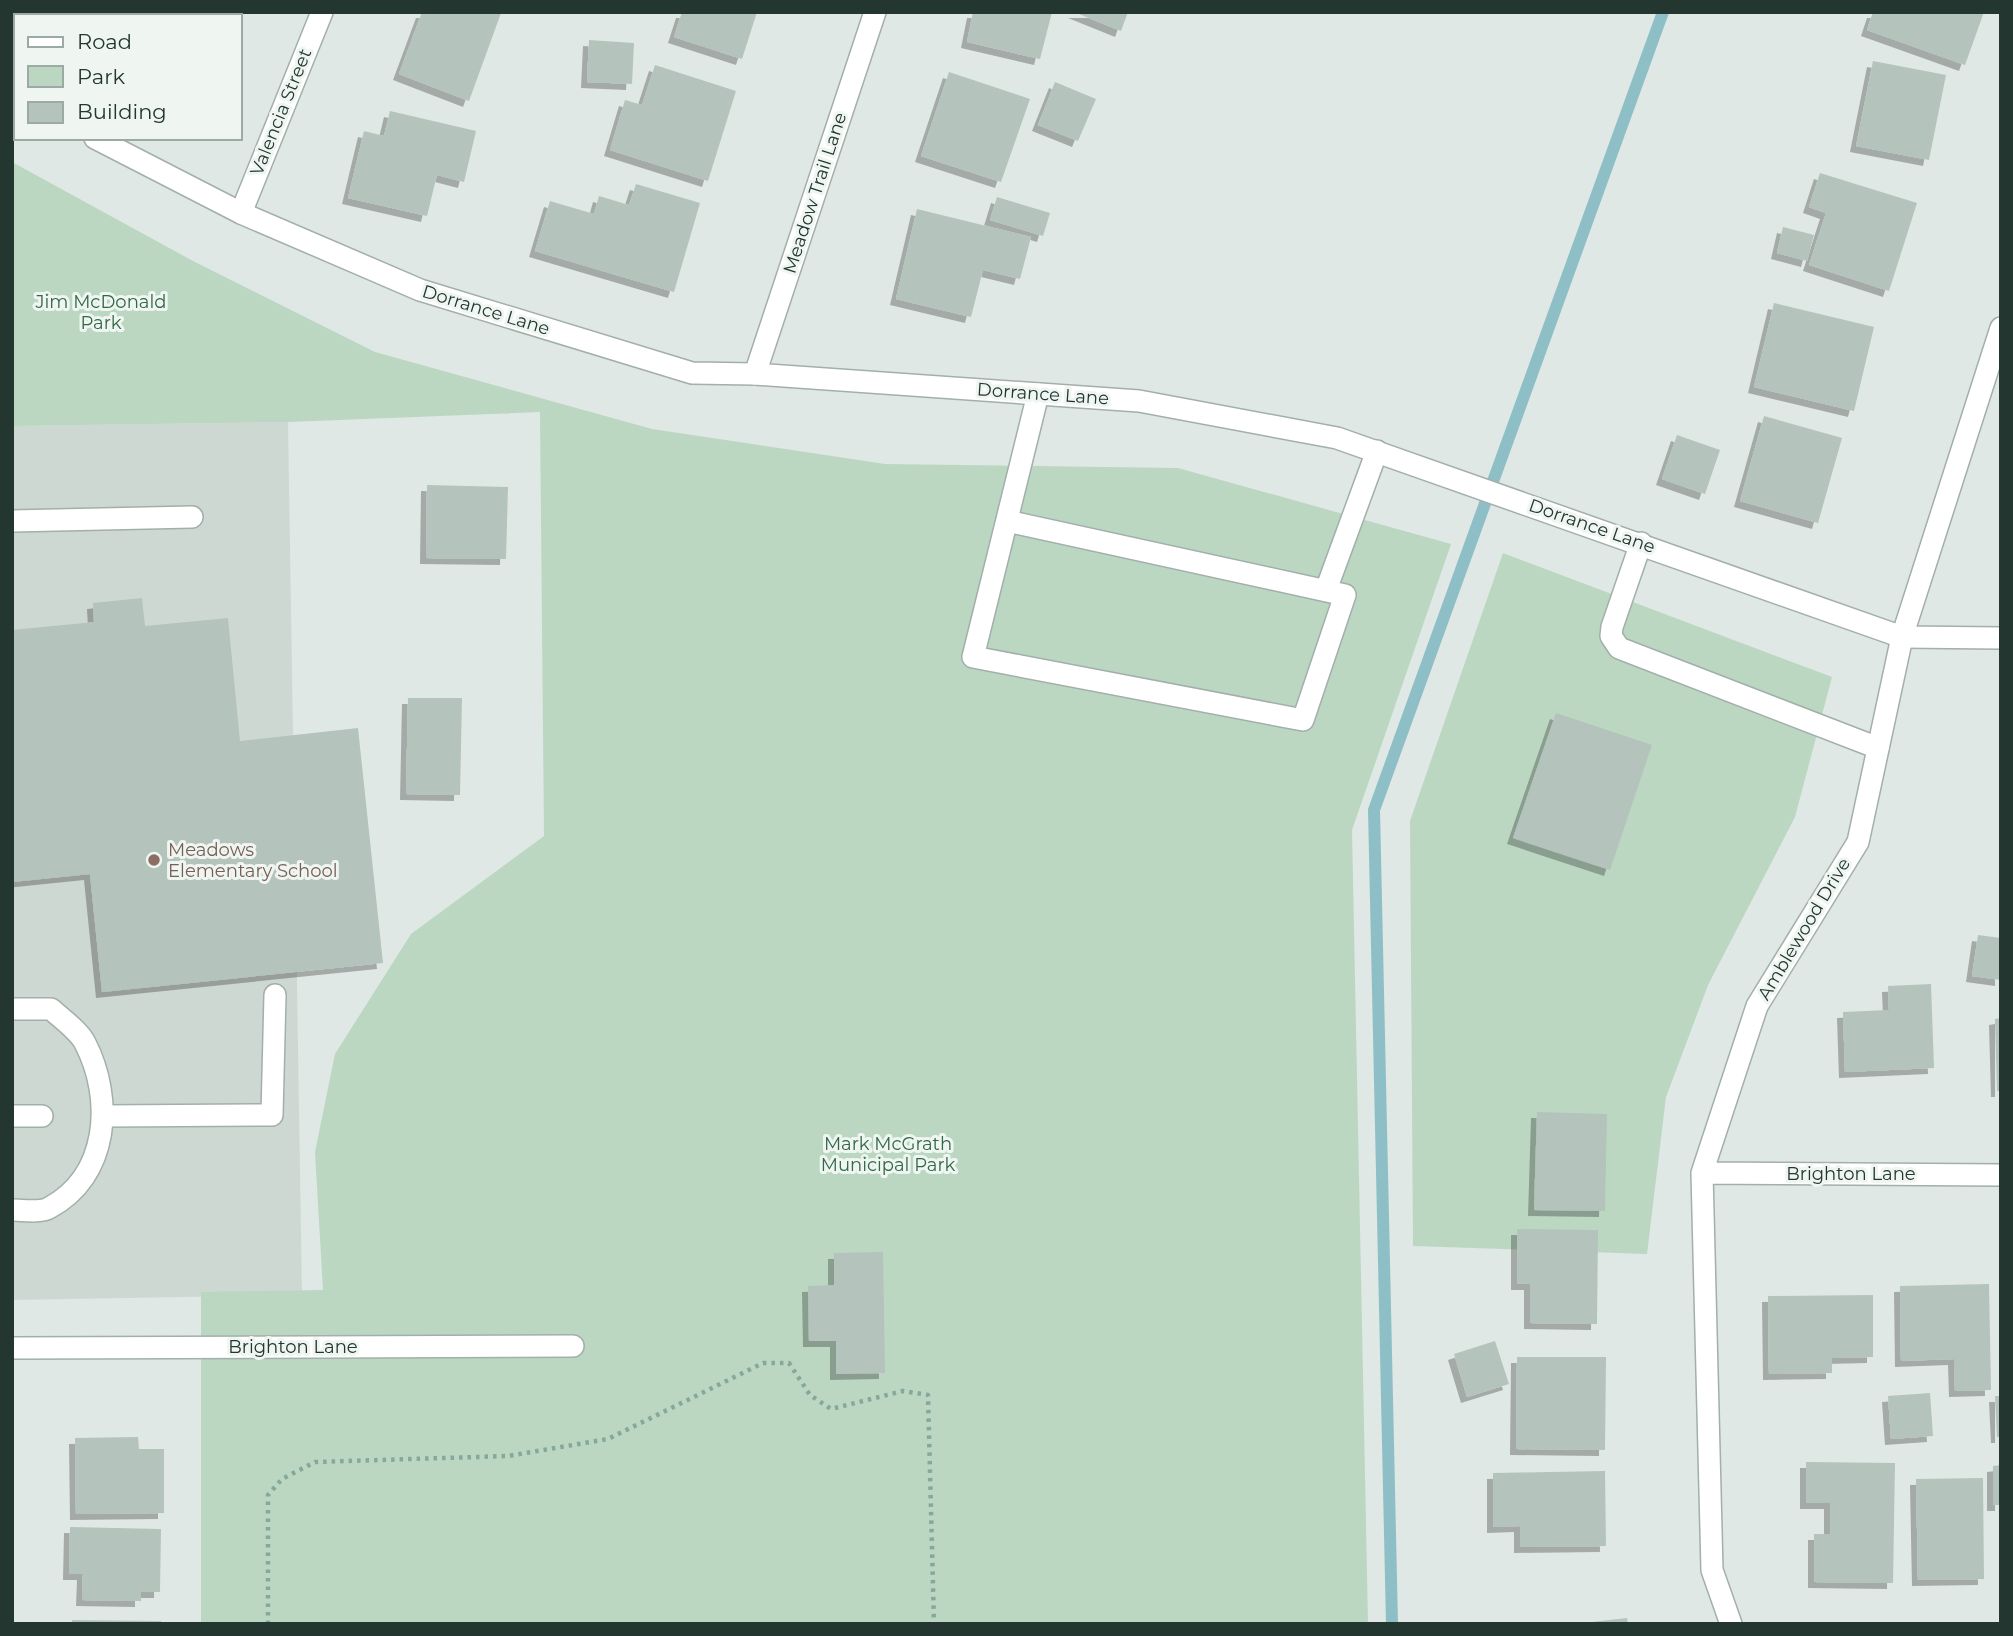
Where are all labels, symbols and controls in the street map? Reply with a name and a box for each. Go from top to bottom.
legend [14,14,242,140]
text: Road [77,29,132,54]
street label: Valencia Street [246,45,316,179]
text: Park [77,64,125,89]
text: Building [77,99,167,124]
street label: Meadow Trail Lane [779,110,851,276]
street label: Dorrance Lane [420,280,553,340]
park label: Jim McDonald Park [35,291,167,334]
street label: Dorrance Lane [976,378,1110,410]
street label: Dorrance Lane [1526,494,1658,558]
place label: Meadows Elementary School [168,839,338,882]
marker: Meadows Elementary School [146,852,162,868]
street label: Amblewood Drive [1753,854,1855,1004]
park label: Mark McGrath Municipal Park [821,1133,956,1176]
street label: Brighton Lane [1786,1163,1916,1185]
street label: Brighton Lane [228,1336,358,1358]

